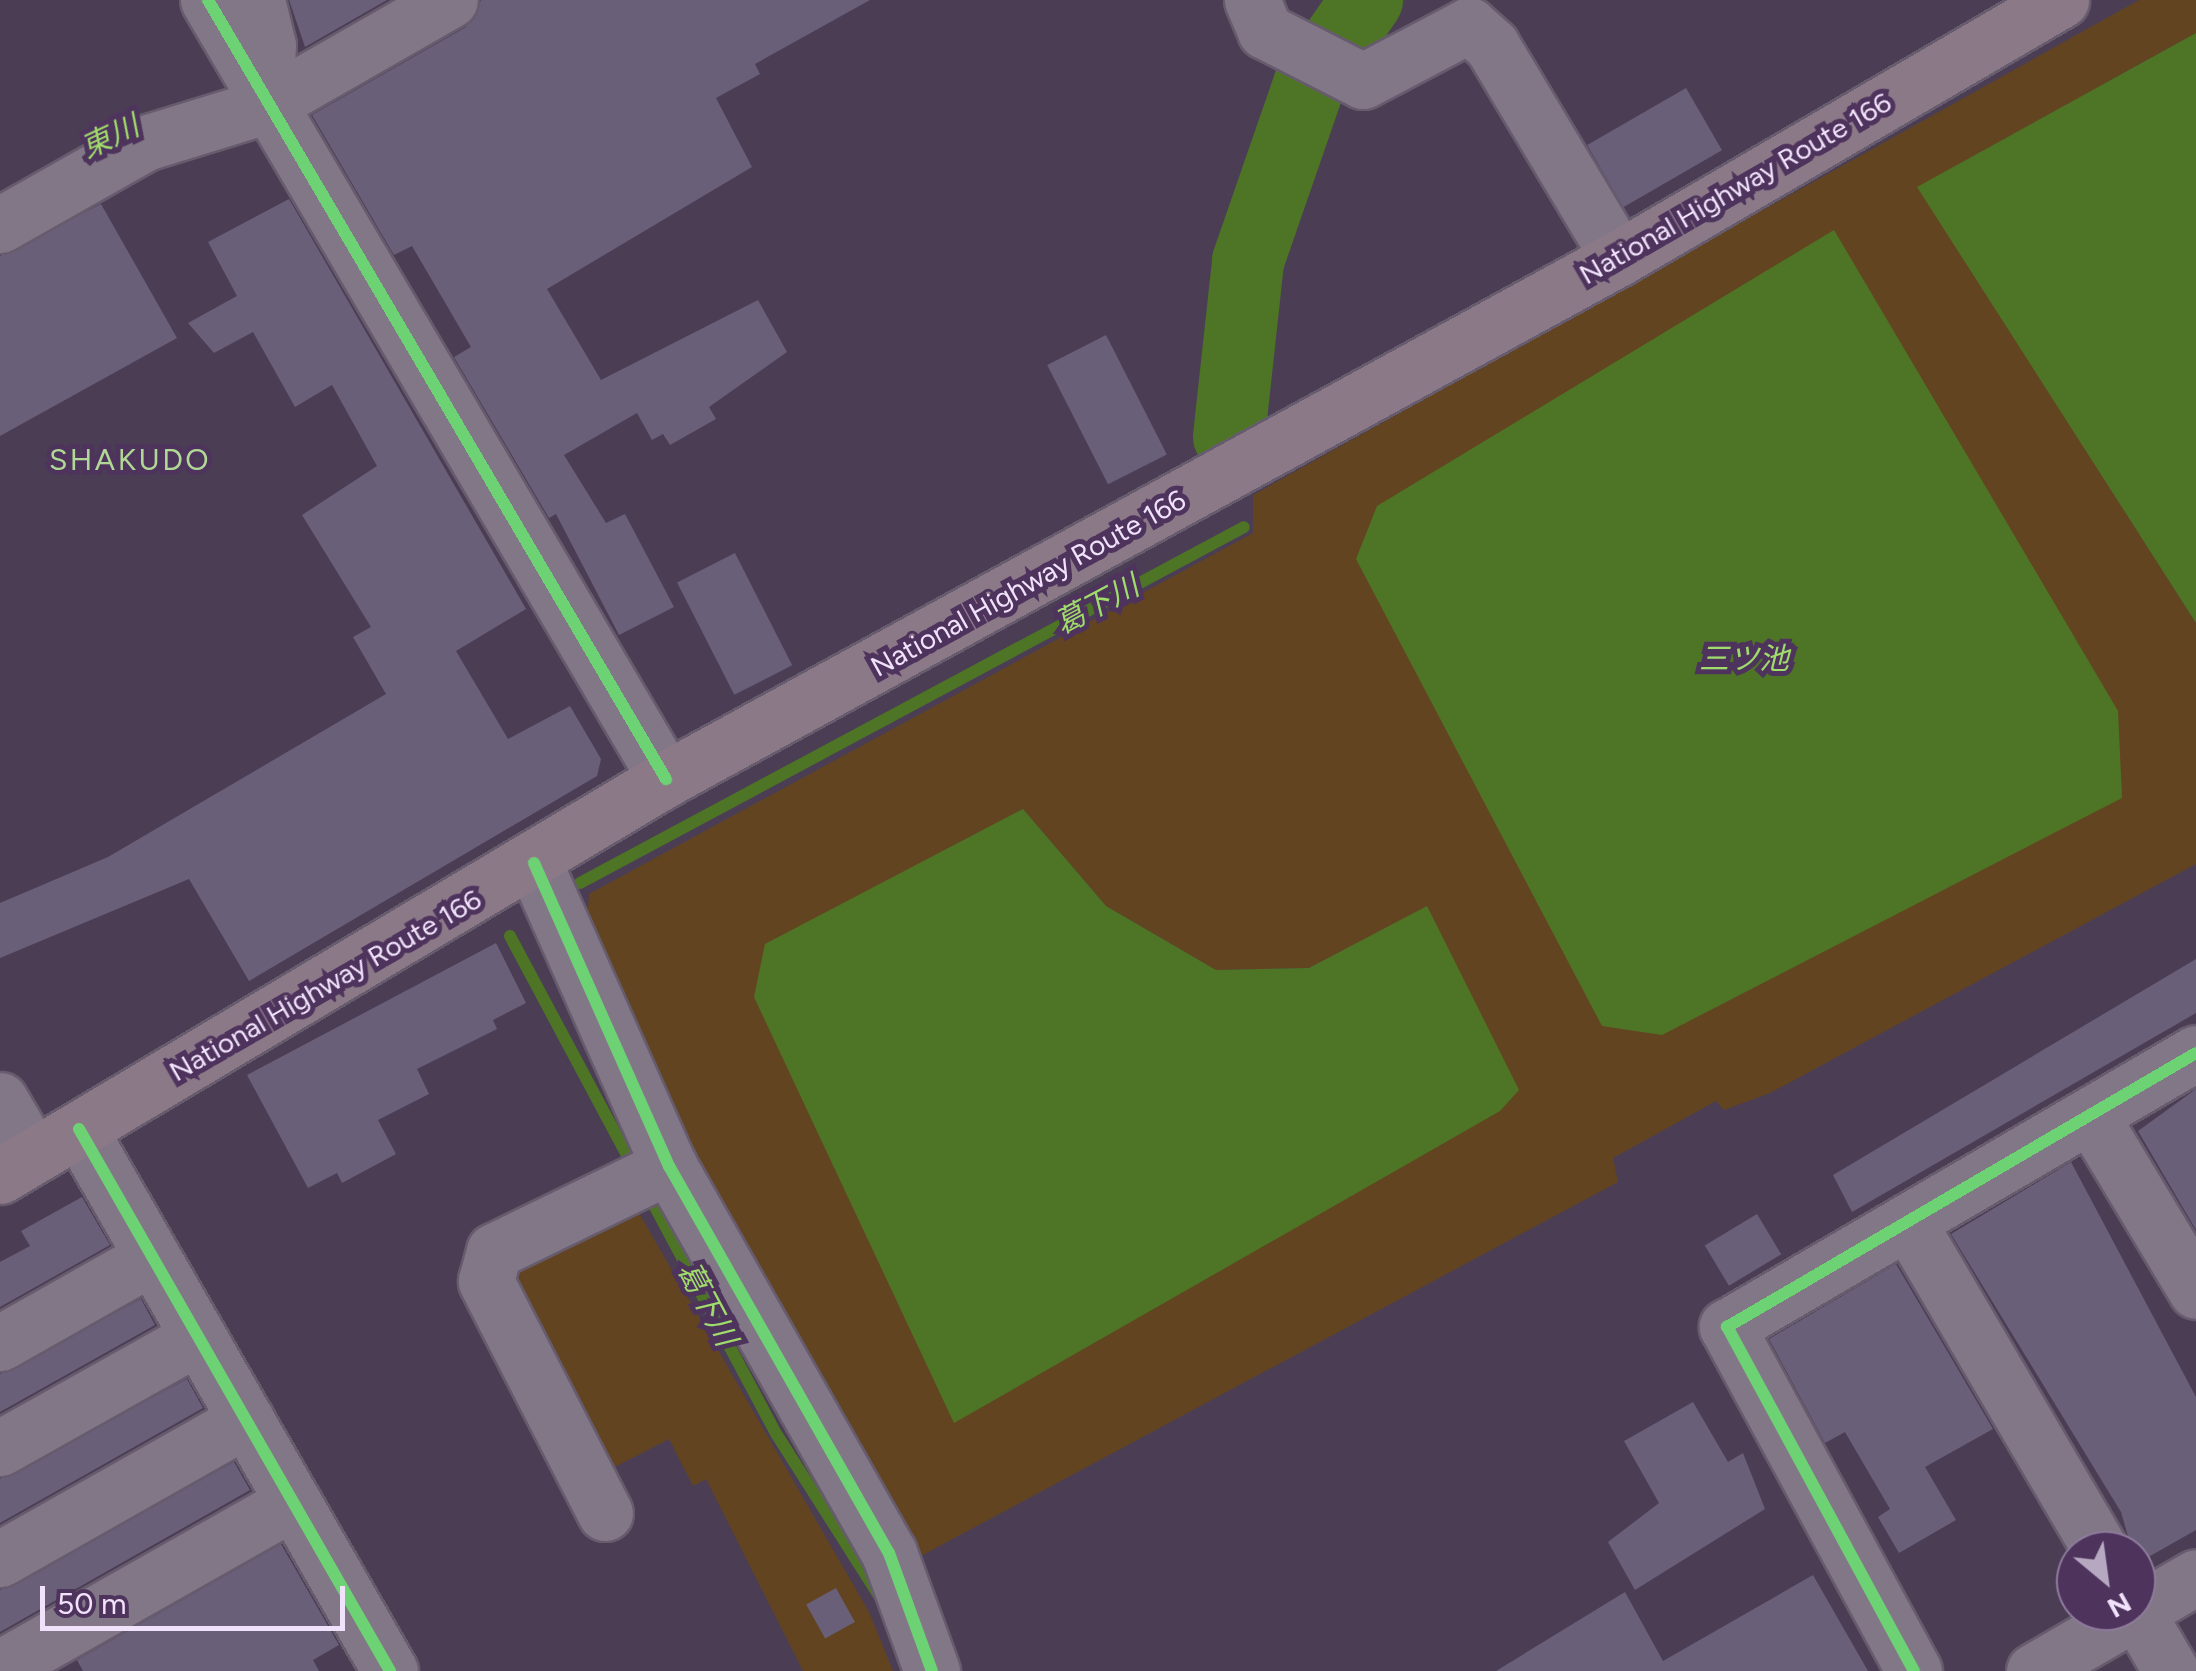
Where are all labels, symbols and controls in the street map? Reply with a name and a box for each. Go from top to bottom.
street label: National Highway Route 166 [1573,85,1897,291]
water label: 東川 [75,108,145,166]
district label: SHAKUDO [49,442,211,478]
street label: National Highway Route 166 [865,482,1191,684]
water label: 葛下川 [1049,568,1145,642]
water label: 三ツ池 [1699,641,1789,677]
street label: National Highway Route 166 [163,882,487,1088]
water label: 葛下川 [670,1256,744,1352]
north arrow [2056,1531,2156,1631]
scale bar [45,1566,350,1628]
text: 50 m [57,1585,126,1622]
text: N [2102,1585,2137,1626]

